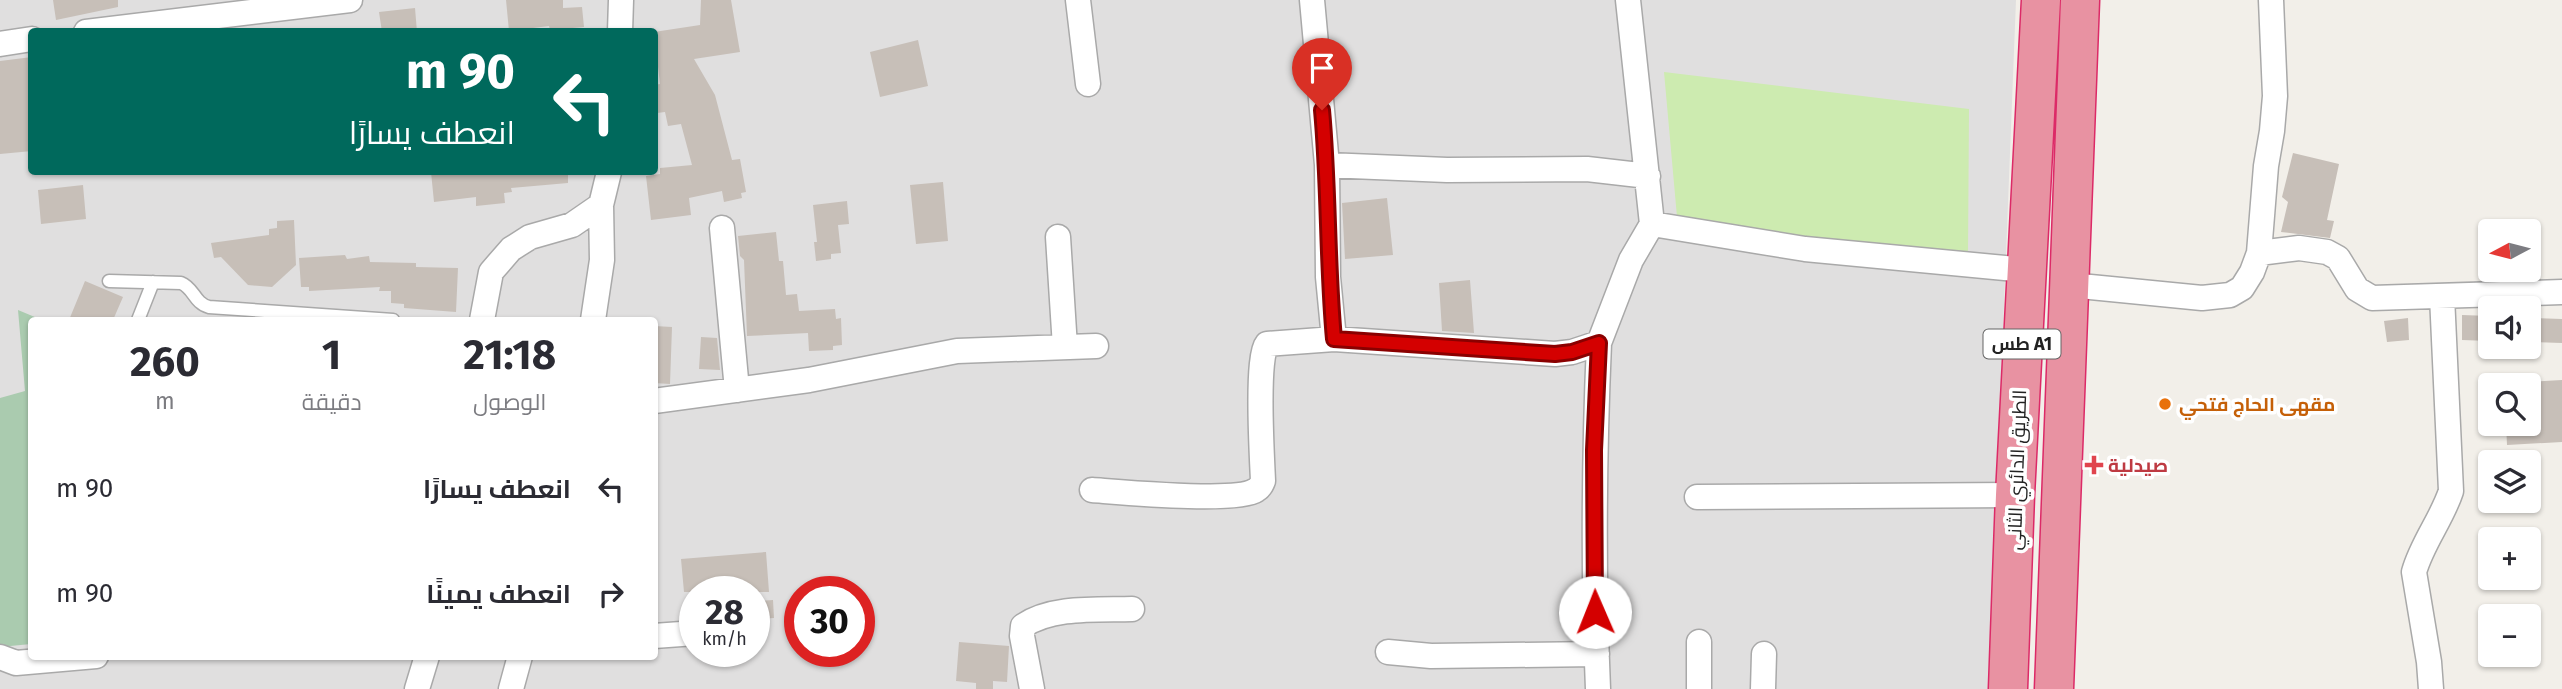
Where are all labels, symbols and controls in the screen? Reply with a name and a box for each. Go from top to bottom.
pin [1292,38,1352,110]
text: 90 m [406,42,515,101]
icon: arrive [1303,49,1341,87]
icon: left [539,56,630,147]
text: انعطف يسارًا [349,114,515,152]
north arrow [2478,219,2541,282]
map controls [2478,219,2541,667]
button: sound [2478,296,2541,359]
text: 1 [322,330,341,380]
text: 21:18 [463,330,556,380]
road number: طس A1 [1983,330,2060,358]
text: 260 [130,337,200,387]
button: search [2478,373,2541,436]
text: m [155,387,175,415]
text: دقيقة [302,388,362,416]
text: الوصول [473,388,546,416]
street label: الطريق الدائري الثاني [2003,389,2034,551]
place label: مقهى الحاج فتحي [2179,393,2335,420]
marker: مقهى الحاج فتحي [2157,396,2173,412]
button: layers [2478,450,2541,513]
place label: صيدلية [2108,454,2168,477]
marker: صيدلية [2086,457,2102,473]
icon: left [592,470,630,508]
text: 90 m [56,473,113,504]
text: انعطف يسارًا [423,474,571,505]
button: + [2478,527,2541,590]
icon: right [592,575,630,613]
position arrow [1558,575,1632,649]
speed limit sign: 30 [784,576,875,667]
text: 90 m [56,578,113,609]
text: انعطف يمينًا [426,579,571,610]
text: 28 [705,591,744,633]
button: − [2478,604,2541,667]
text: km/h [702,628,747,650]

